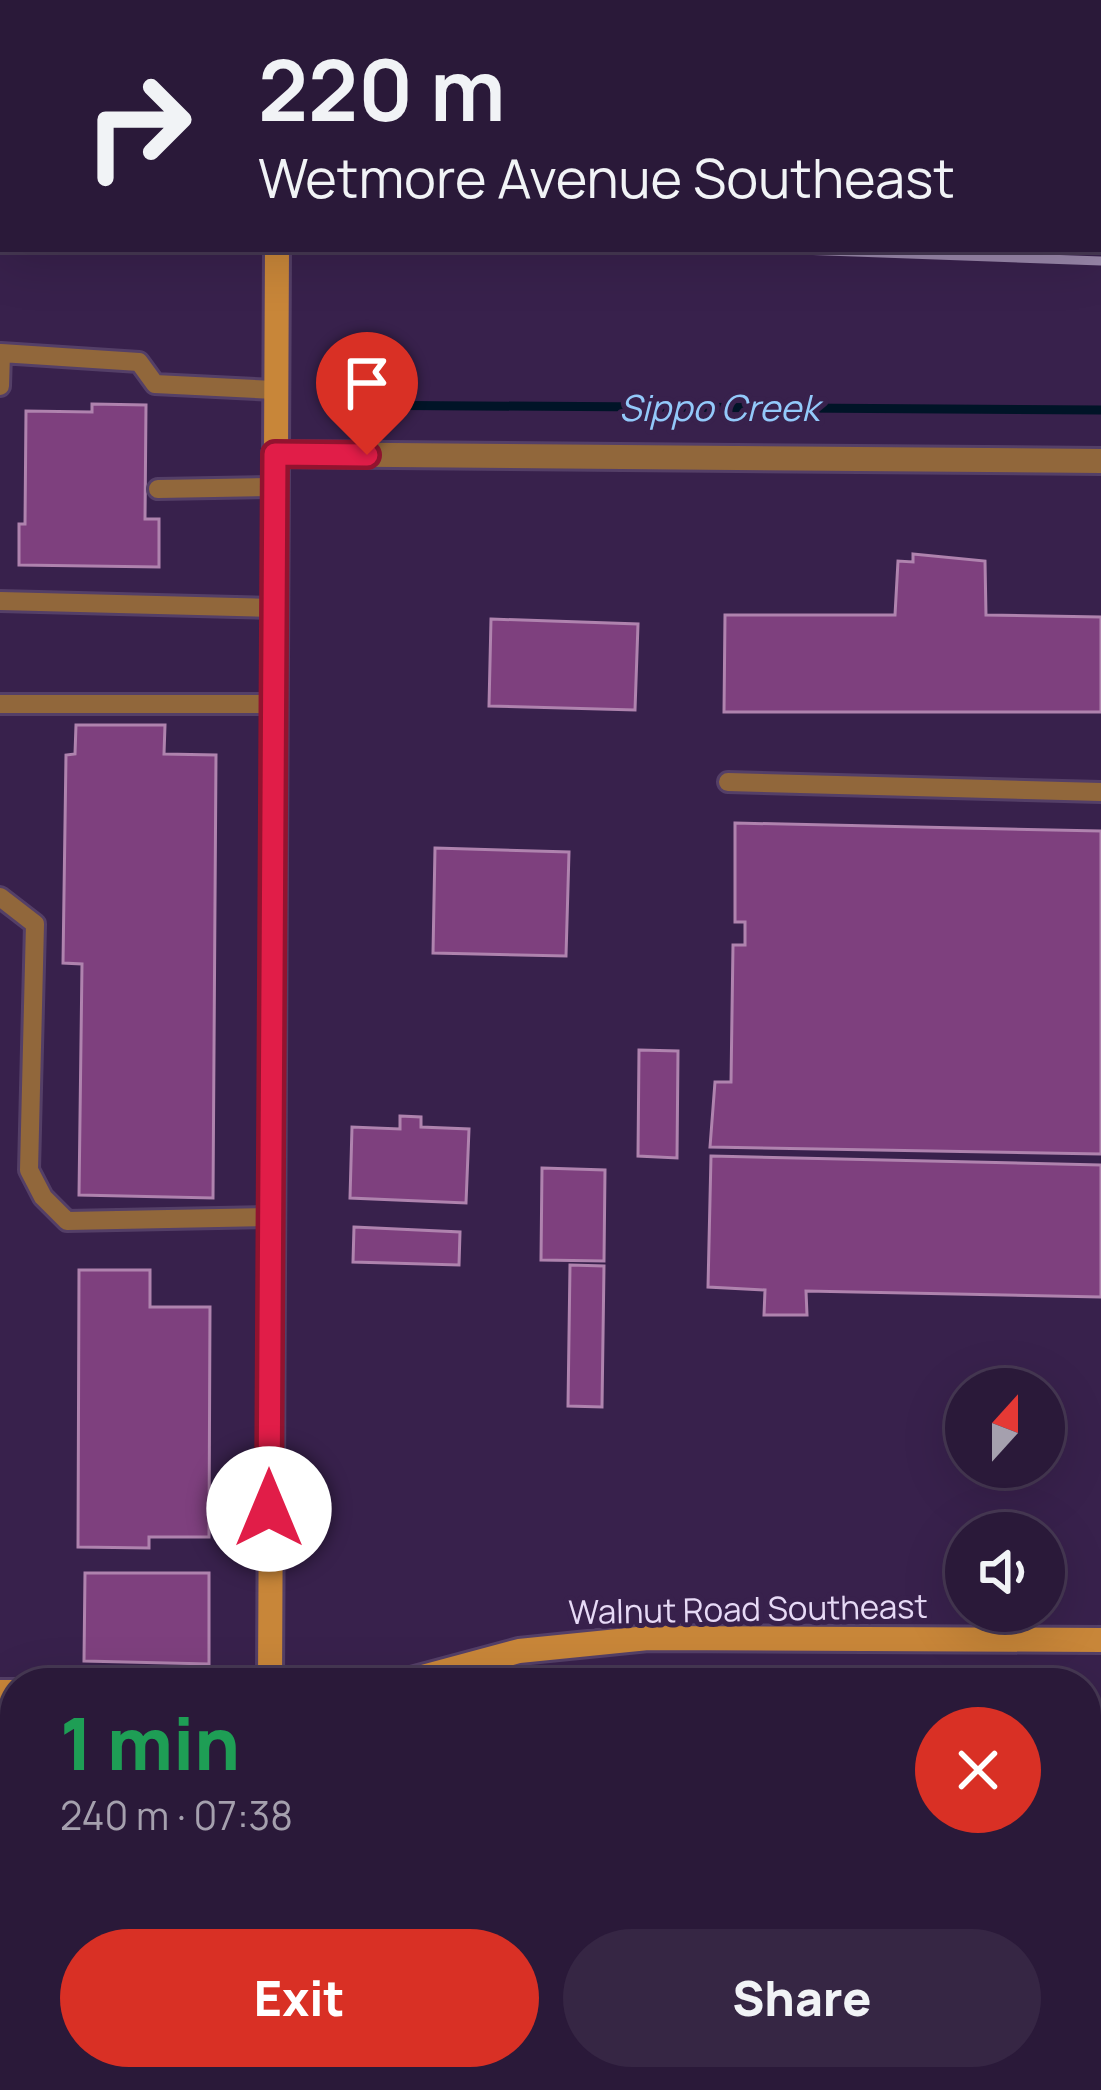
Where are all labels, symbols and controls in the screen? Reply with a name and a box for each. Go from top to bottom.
text: 220 m [258,31,506,146]
icon: right [60,48,216,204]
text: Wetmore Avenue Southeast [258,140,955,214]
pin [316,332,418,455]
icon: arrive [334,350,400,416]
water label: Sippo Creek [619,383,824,432]
north arrow [945,1368,1065,1488]
map controls [945,1368,1065,1632]
position arrow [206,1446,332,1572]
button: sound [945,1512,1065,1632]
street label: Walnut Road Southeast [568,1583,928,1634]
text: 1 min [60,1693,240,1792]
button: close [915,1707,1041,1833]
text: 240 m · 07:38 [60,1788,293,1842]
button: Exit [60,1929,539,2067]
button: Share [563,1929,1041,2067]

